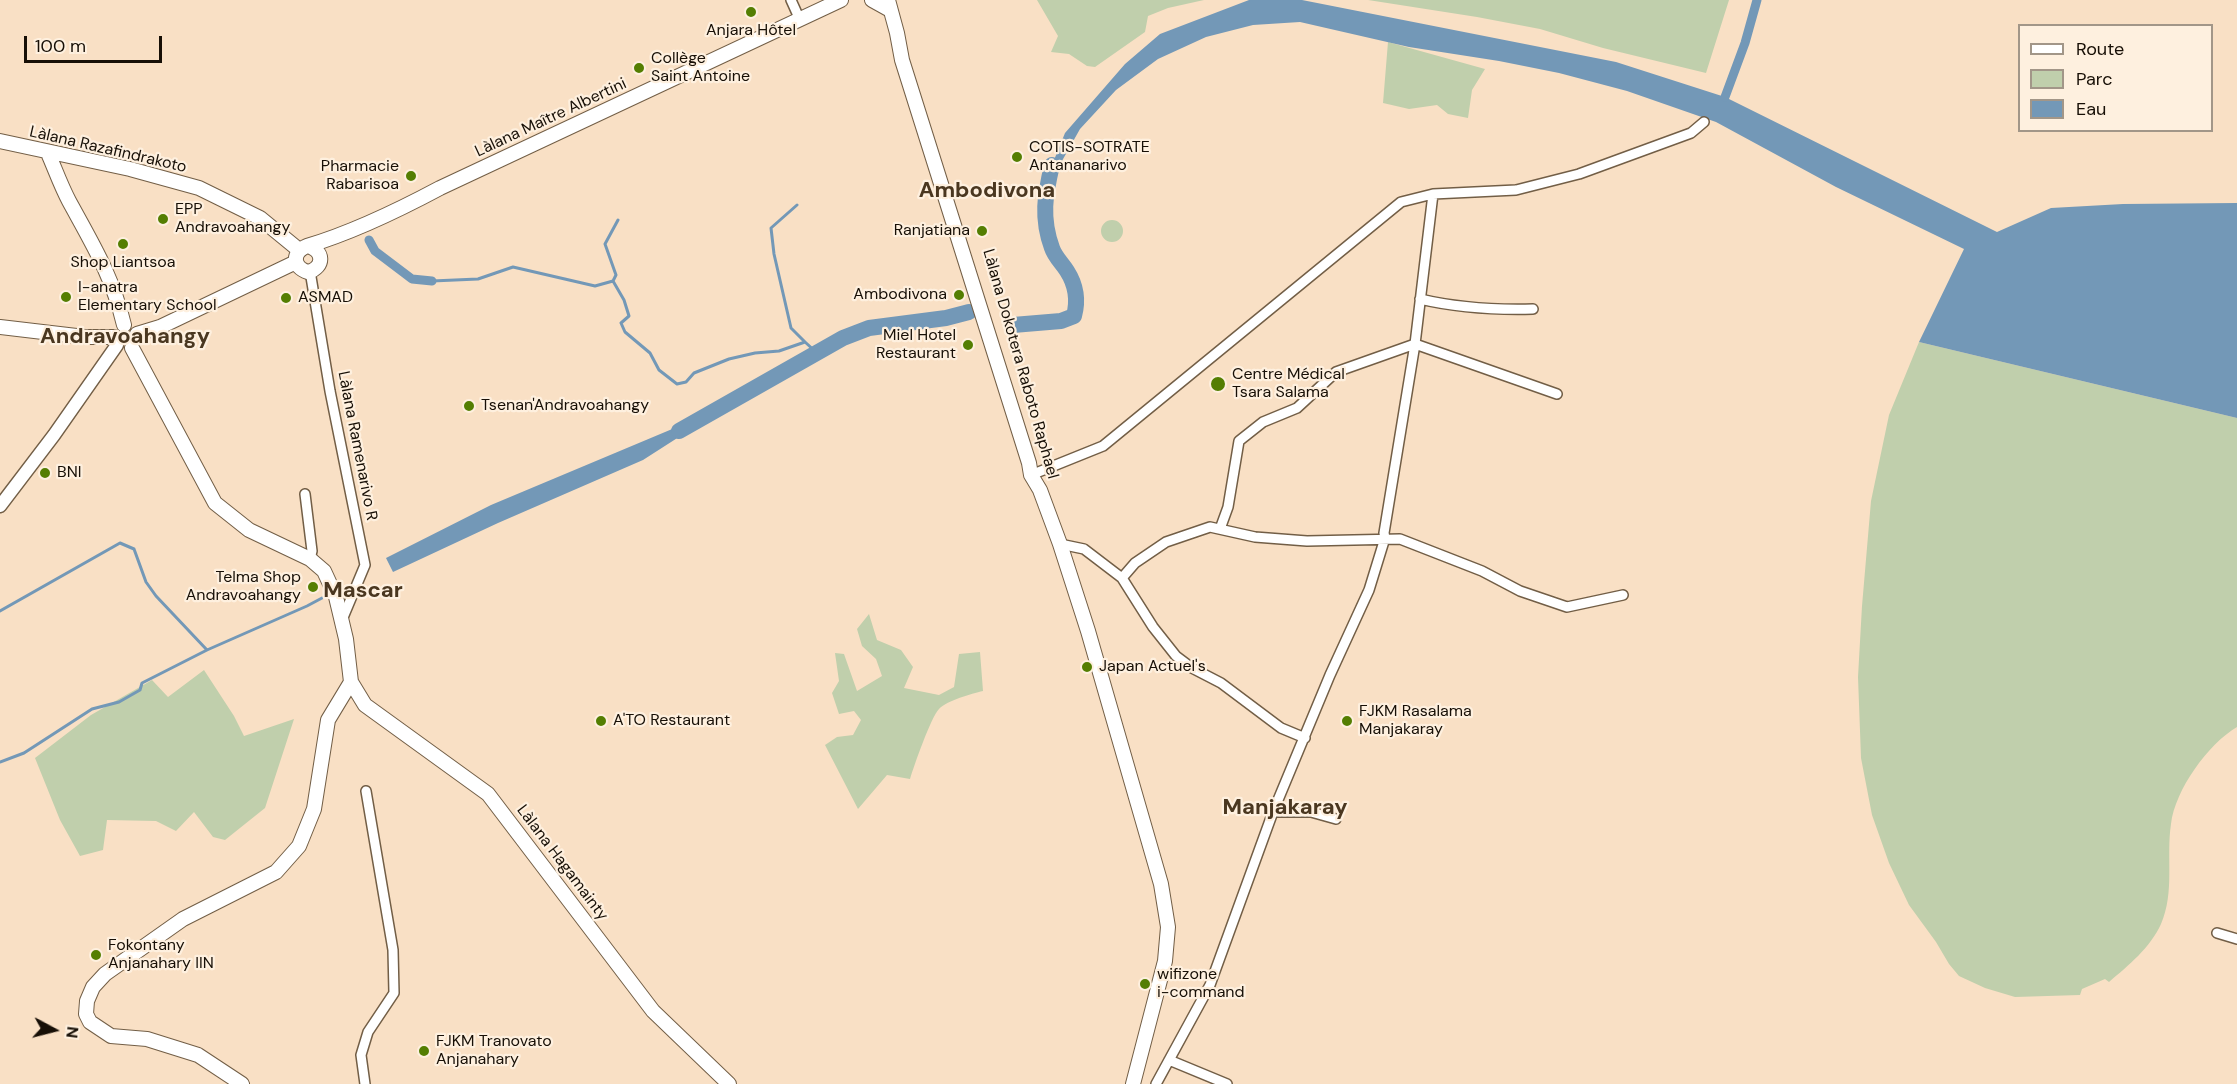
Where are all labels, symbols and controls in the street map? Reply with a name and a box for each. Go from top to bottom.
marker: Anjara Hôtel [744,5,758,19]
place label: Anjara Hôtel [706,21,796,41]
scale bar [27,24,165,62]
legend [2018,24,2213,132]
text: 100 m [35,34,86,58]
text: Route [2076,37,2124,61]
place label: Collège Saint Antoine [651,49,750,87]
marker: Collège Saint Antoine [632,61,646,75]
text: Parc [2076,67,2112,91]
street label: Làlana Maître Albertini [472,74,630,162]
text: Eau [2076,97,2106,121]
street label: Làlana Razafindrakoto [28,123,188,177]
place label: COTIS-SOTRATE Antananarivo [1029,138,1150,176]
marker: COTIS-SOTRATE Antananarivo [1010,150,1024,164]
place label: Pharmacie Rabarisoa [321,157,399,195]
marker: Pharmacie Rabarisoa [404,169,418,183]
district label: Ambodivona [919,178,1055,204]
place label: EPP Andravoahangy [175,200,290,238]
marker: EPP Andravoahangy [156,212,170,226]
place label: Ranjatiana [894,221,970,241]
marker: Ranjatiana [975,224,989,238]
marker: Shop Liantsoa [116,237,130,251]
street label: Làlana Dokotera Raboto Raphael [978,247,1062,481]
place label: Shop Liantsoa [71,253,175,273]
place label: I-anatra Elementary School [78,278,216,316]
place label: Ambodivona [853,285,947,305]
place label: ASMAD [298,288,353,308]
marker: Ambodivona [952,288,966,302]
marker: I-anatra Elementary School [59,290,73,304]
marker: ASMAD [279,291,293,305]
district label: Andravoahangy [40,324,210,350]
place label: Miel Hotel Restaurant [876,326,956,364]
marker: Miel Hotel Restaurant [961,338,975,352]
place label: Centre Médical Tsara Salama [1232,365,1345,403]
street label: Làlana Ramenarivo R [333,370,381,522]
marker: Centre Médical Tsara Salama [1209,375,1227,393]
place label: Tsenan'Andravoahangy [481,396,649,416]
marker: Tsenan'Andravoahangy [462,399,476,413]
place label: BNI [57,463,81,483]
marker: BNI [38,466,52,480]
place label: Telma Shop Andravoahangy [186,568,301,606]
district label: Mascar [323,578,403,604]
marker: Telma Shop Andravoahangy [306,580,320,594]
place label: Japan Actuel's [1099,657,1206,677]
marker: Japan Actuel's [1080,660,1094,674]
place label: FJKM Rasalama Manjakaray [1359,702,1472,740]
place label: A'TO Restaurant [613,711,730,731]
marker: A'TO Restaurant [594,714,608,728]
marker: FJKM Rasalama Manjakaray [1340,714,1354,728]
district label: Manjakaray [1223,795,1347,821]
street label: Làlana Hagamainty [512,801,612,925]
place label: Fokontany Anjanahary IIN [108,936,214,974]
marker: Fokontany Anjanahary IIN [89,948,103,962]
place label: wifizone i-command [1157,965,1245,1003]
marker: wifizone i-command [1138,977,1152,991]
north arrow [24,1000,84,1060]
text: N [61,1025,83,1039]
place label: FJKM Tranovato Anjanahary [436,1032,552,1070]
marker: FJKM Tranovato Anjanahary [417,1044,431,1058]

